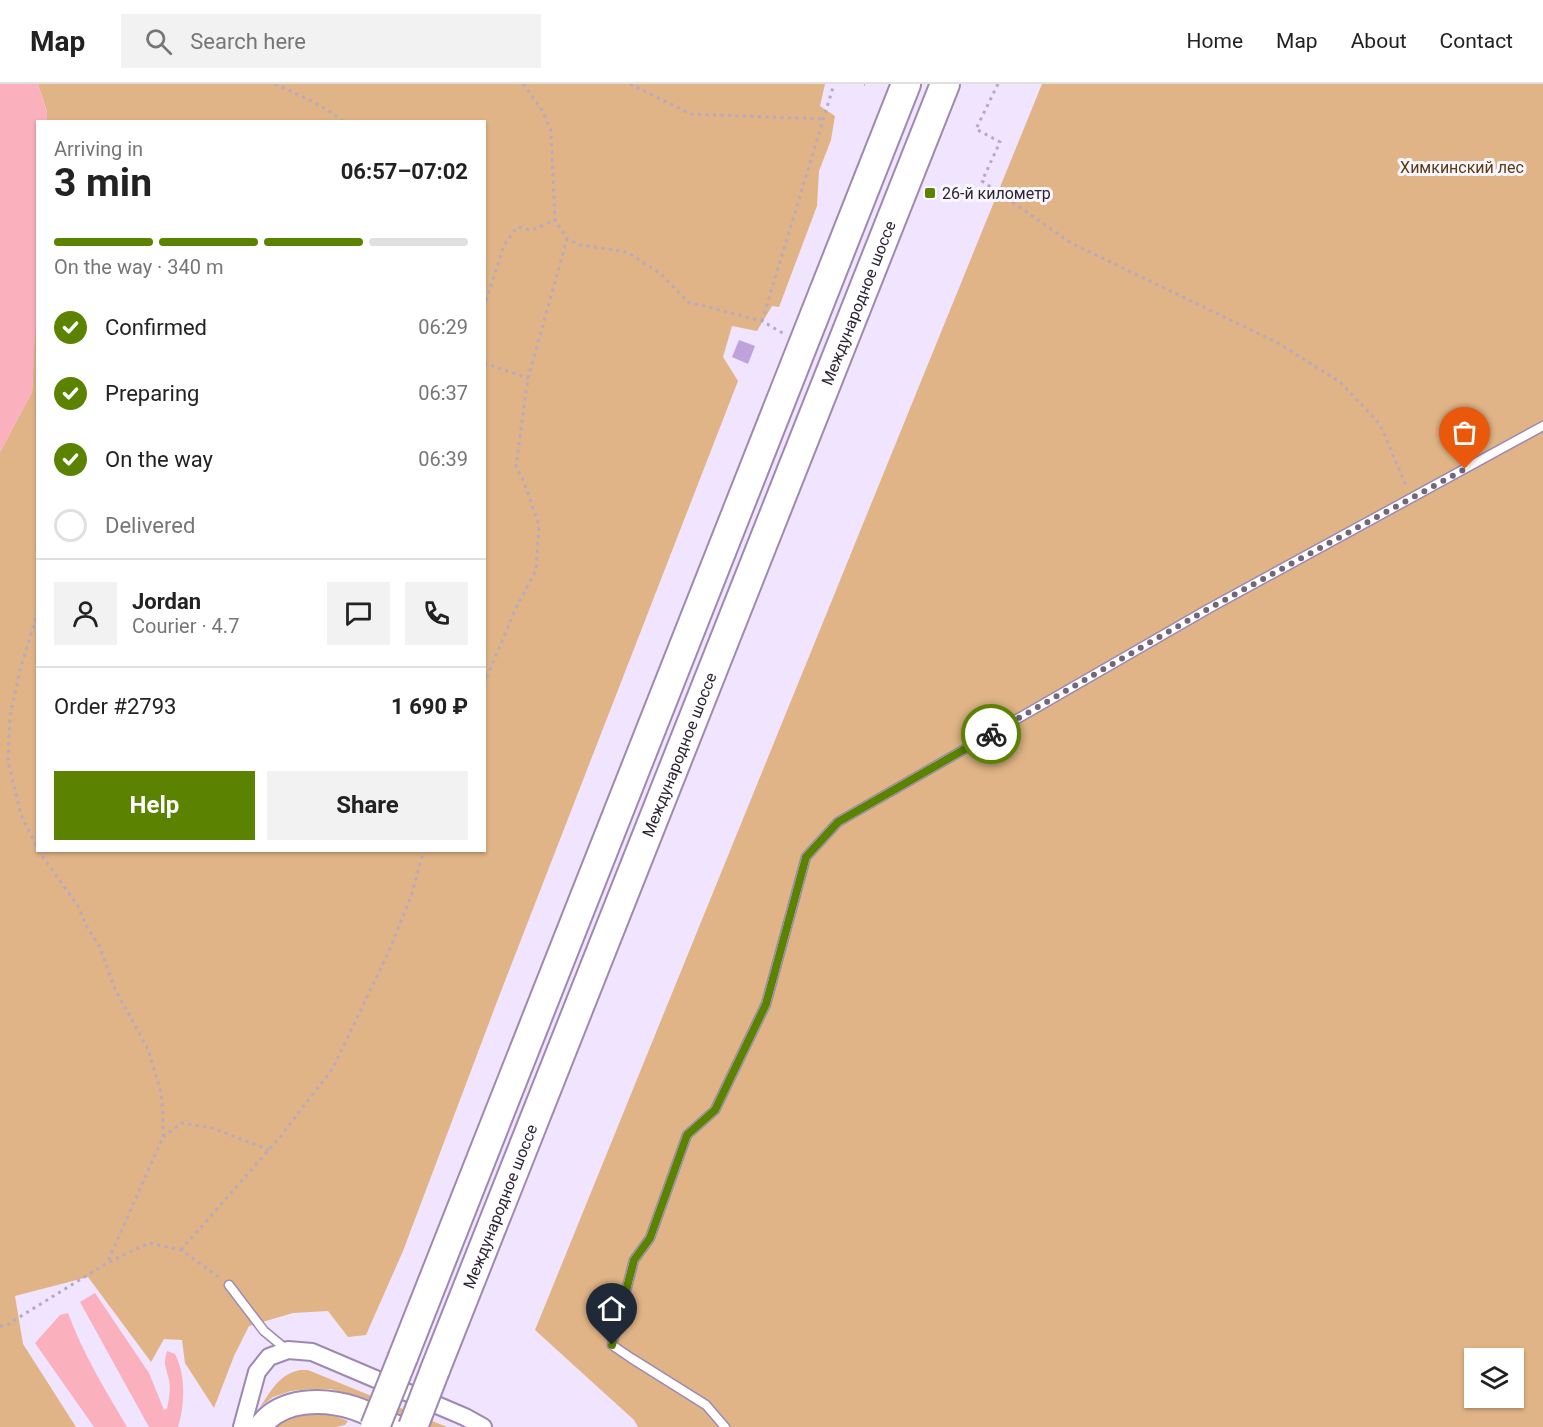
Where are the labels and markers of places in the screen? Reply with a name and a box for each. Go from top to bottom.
place label: 26-й километр [942,184,1051,203]
marker: 26-й километр [923,186,937,200]
pin [1439,407,1490,469]
pin [586,1283,637,1345]

